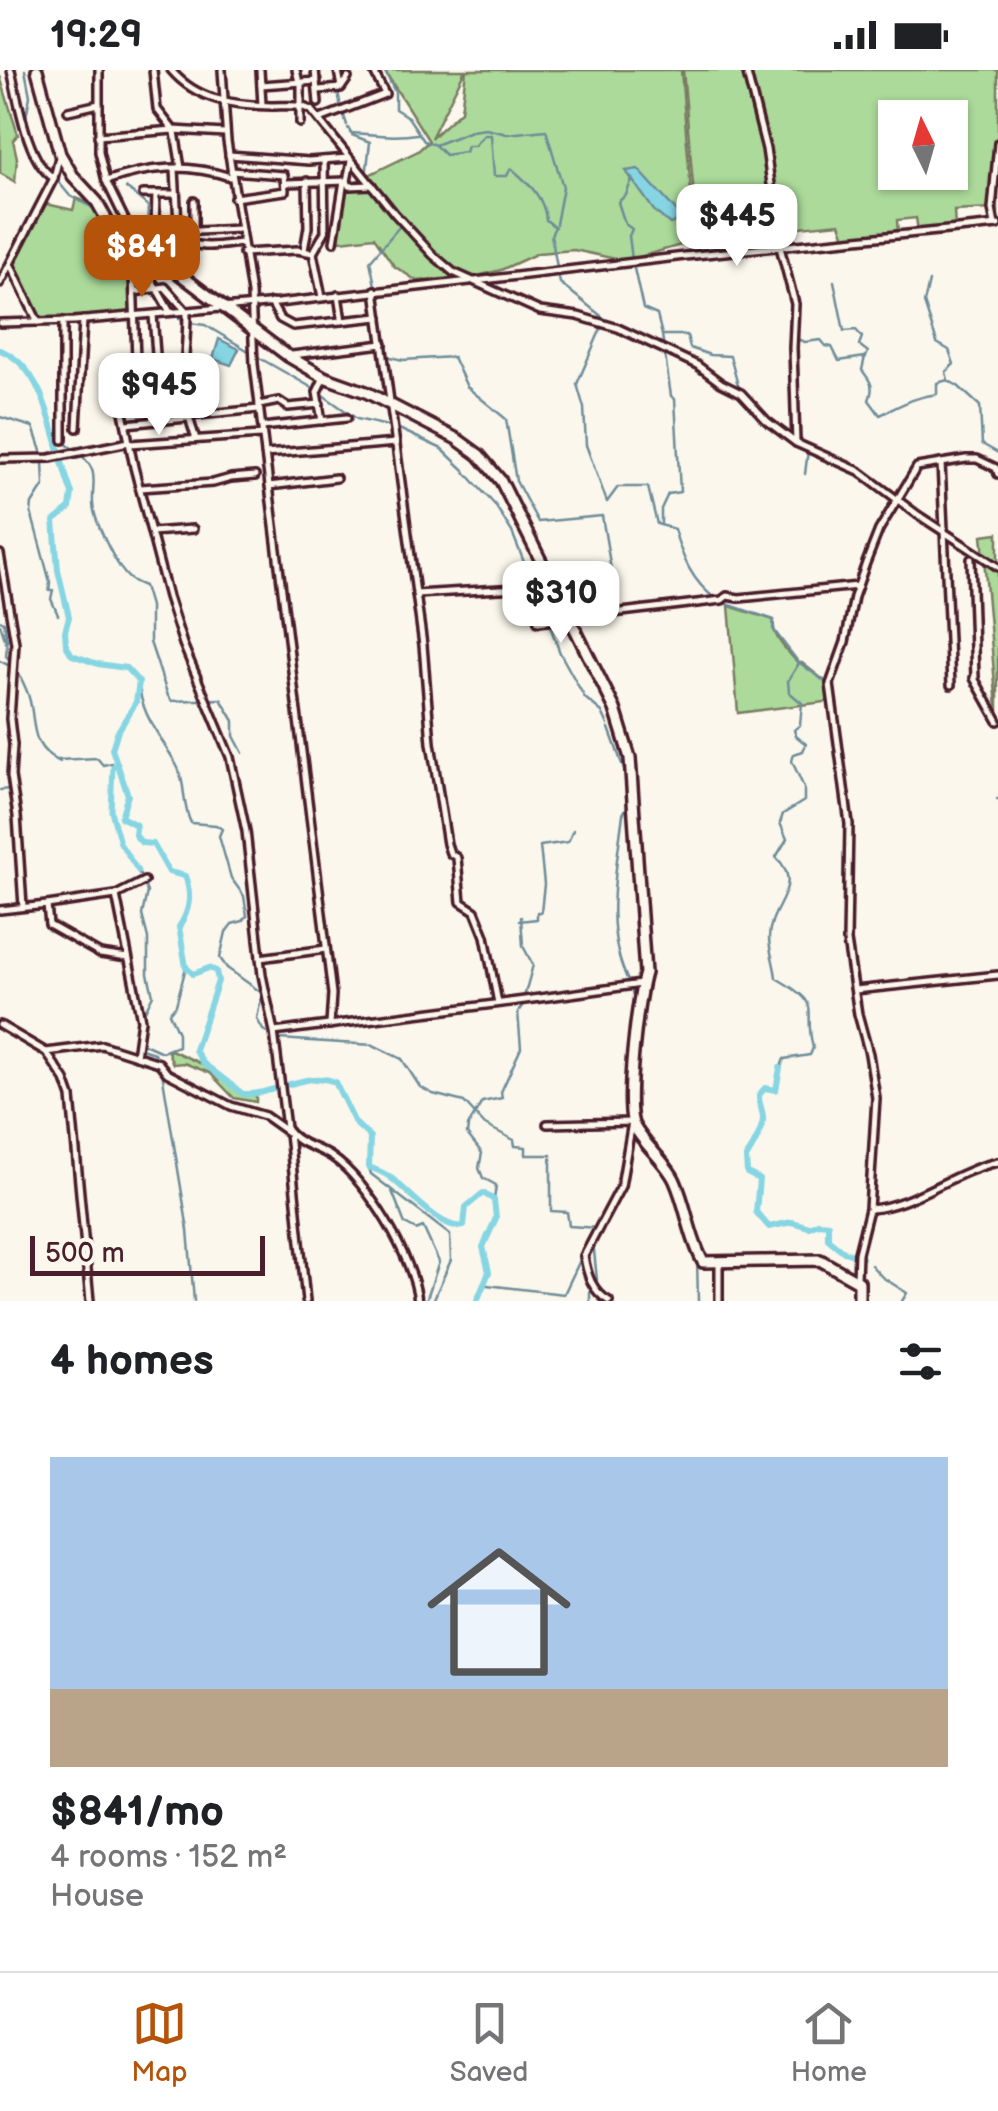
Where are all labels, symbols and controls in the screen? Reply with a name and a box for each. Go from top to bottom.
text: 19:29 [50,13,142,58]
north arrow [878,100,968,190]
map controls [878,100,968,190]
pin: $445 [678,184,796,269]
text: $445 [698,197,776,236]
pin: $841 [83,215,201,300]
text: $841 [106,228,178,267]
pin: $945 [100,353,218,438]
text: $945 [120,366,198,405]
pin: $310 [502,561,620,646]
text: $310 [524,574,598,613]
scale bar [30,1231,265,1276]
text: 500 m [45,1237,125,1270]
icon: filters [893,1334,948,1389]
text: 4 homes [50,1336,214,1387]
icon: home [409,1522,589,1702]
text: $841/mo [50,1787,224,1838]
text: 4 rooms · 152 m² [50,1838,287,1877]
text: House [50,1877,144,1916]
tab: Map [131,1996,187,2089]
tab: Saved [450,1996,528,2089]
tab: Home [791,1996,867,2089]

